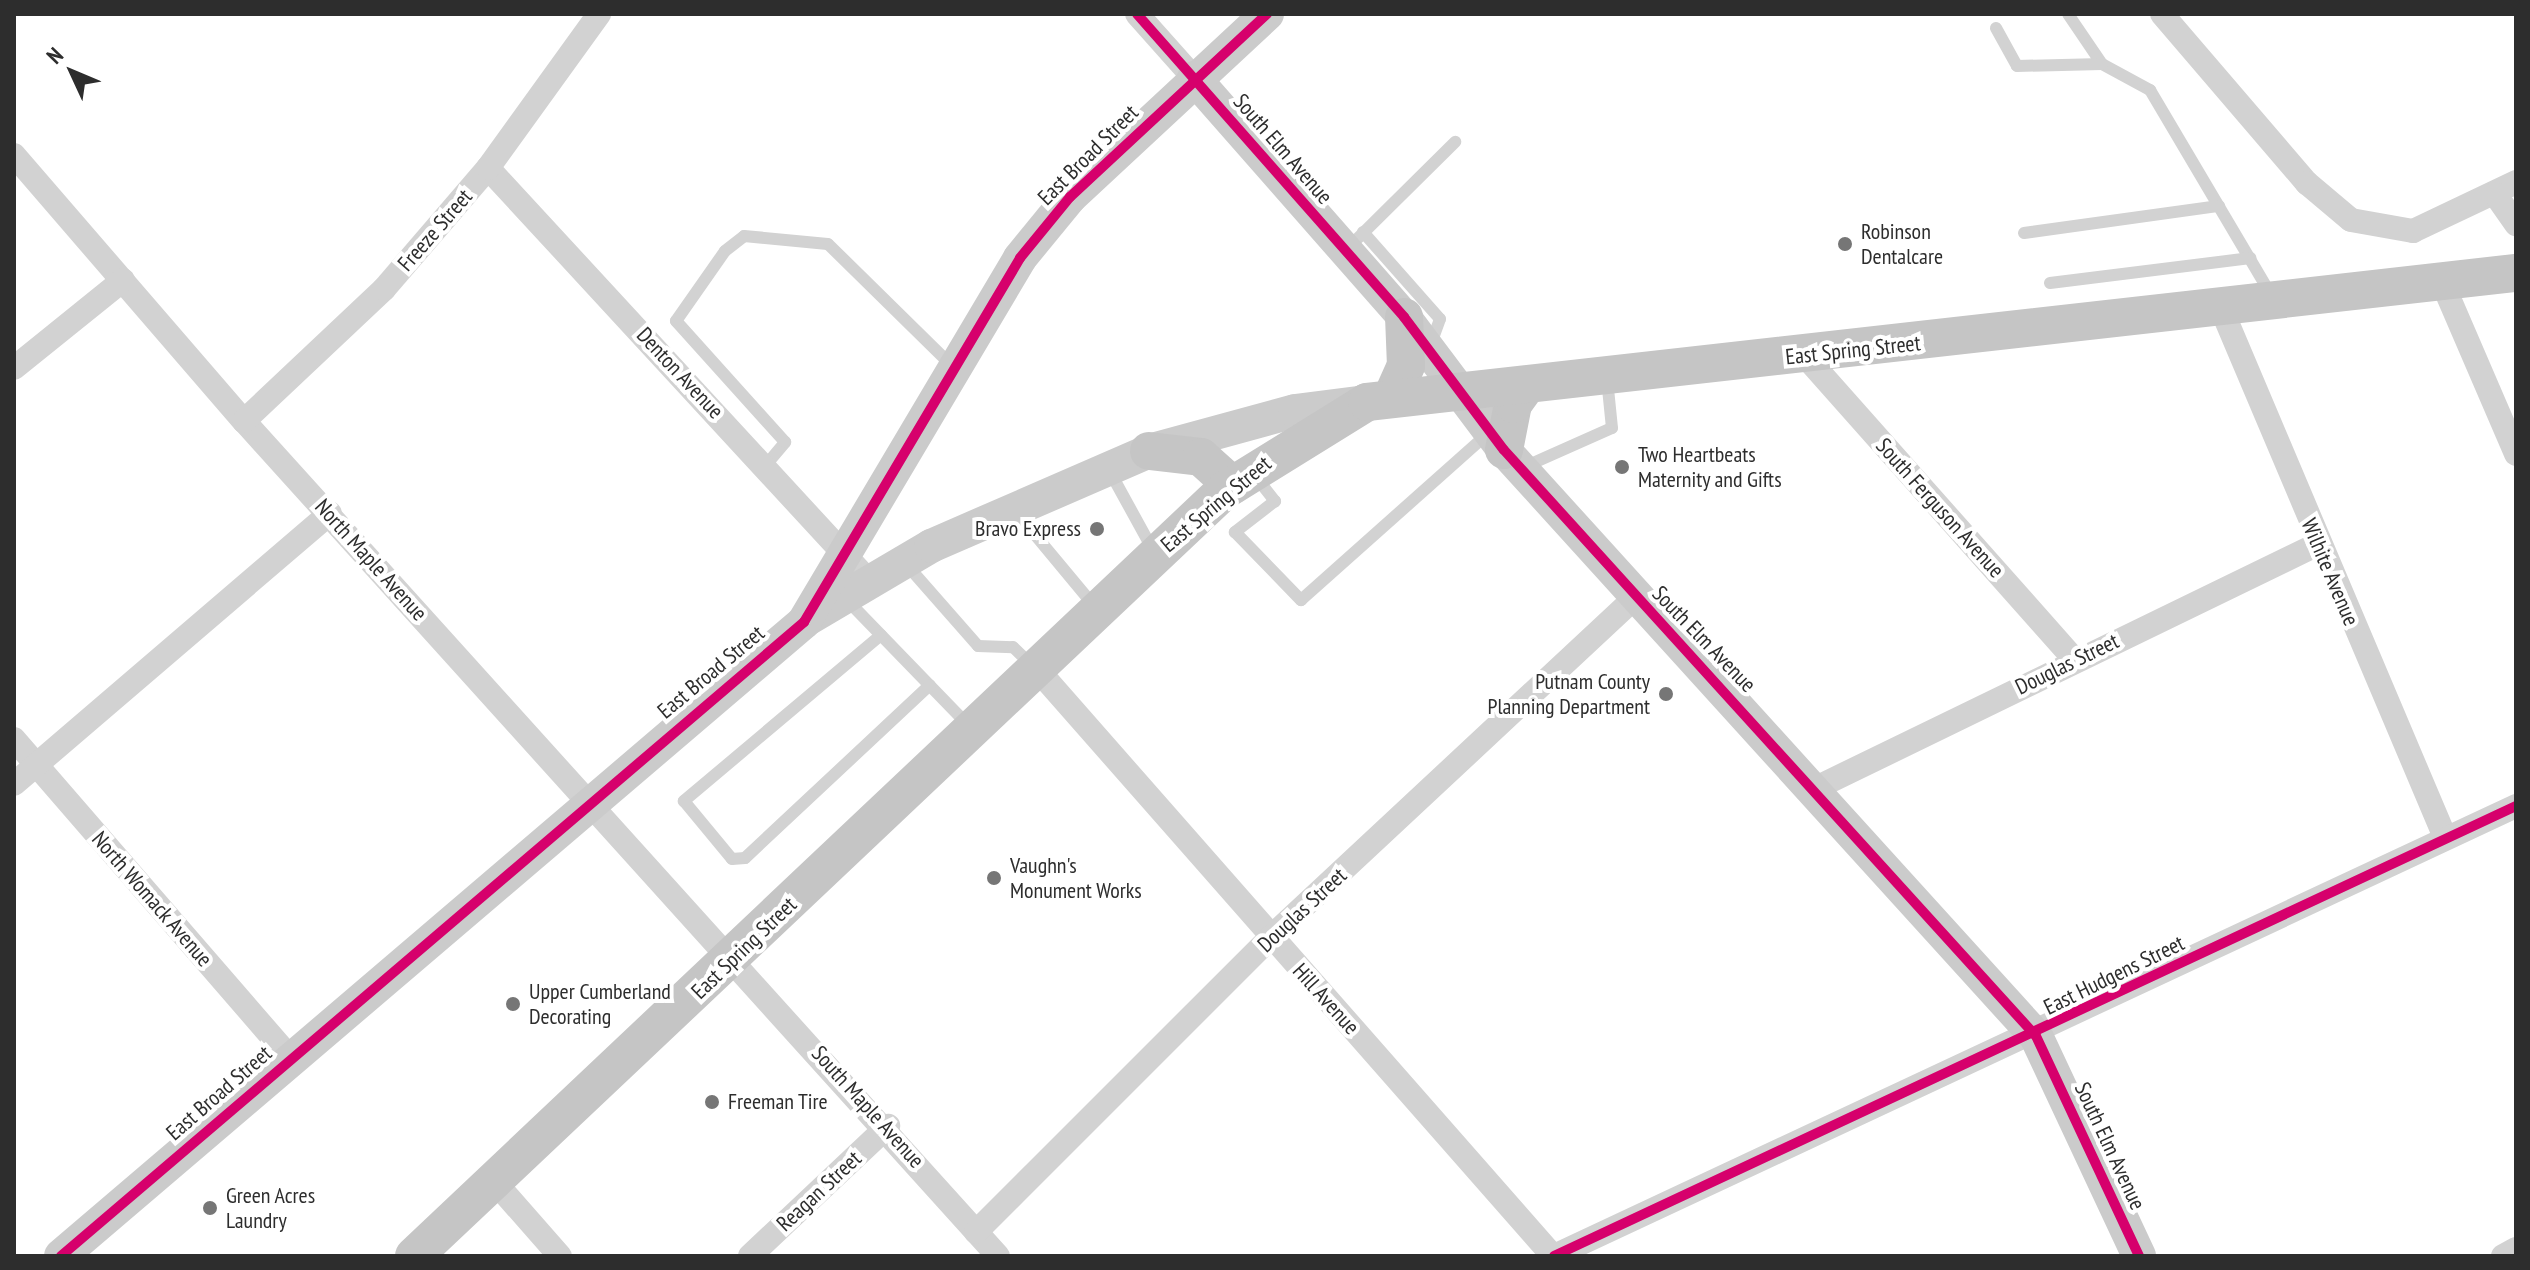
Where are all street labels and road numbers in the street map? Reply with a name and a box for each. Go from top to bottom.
street label: South Elm Avenue [1228,88,1338,210]
street label: East Broad Street [1032,99,1144,211]
street label: Freeze Street [392,184,478,276]
street label: Denton Avenue [631,322,729,424]
street label: East Spring Street [1784,330,1922,370]
street label: South Ferguson Avenue [1870,433,2010,583]
street label: East Spring Street [1156,450,1276,558]
street label: North Maple Avenue [309,494,433,626]
street label: Wilhite Avenue [2295,514,2365,630]
street label: South Elm Avenue [1647,580,1761,698]
street label: East Broad Street [652,620,770,724]
street label: Douglas Street [2011,628,2123,700]
street label: North Womack Avenue [86,826,218,972]
street label: Douglas Street [1252,862,1352,958]
street label: East Spring Street [686,891,802,1005]
street label: East Hudgens Street [2039,930,2189,1020]
street label: Hill Avenue [1287,958,1365,1040]
street label: East Broad Street [161,1040,277,1146]
street label: South Maple Avenue [806,1040,930,1174]
street label: South Elm Avenue [2069,1078,2151,1214]
street label: Reagan Street [771,1145,867,1237]

